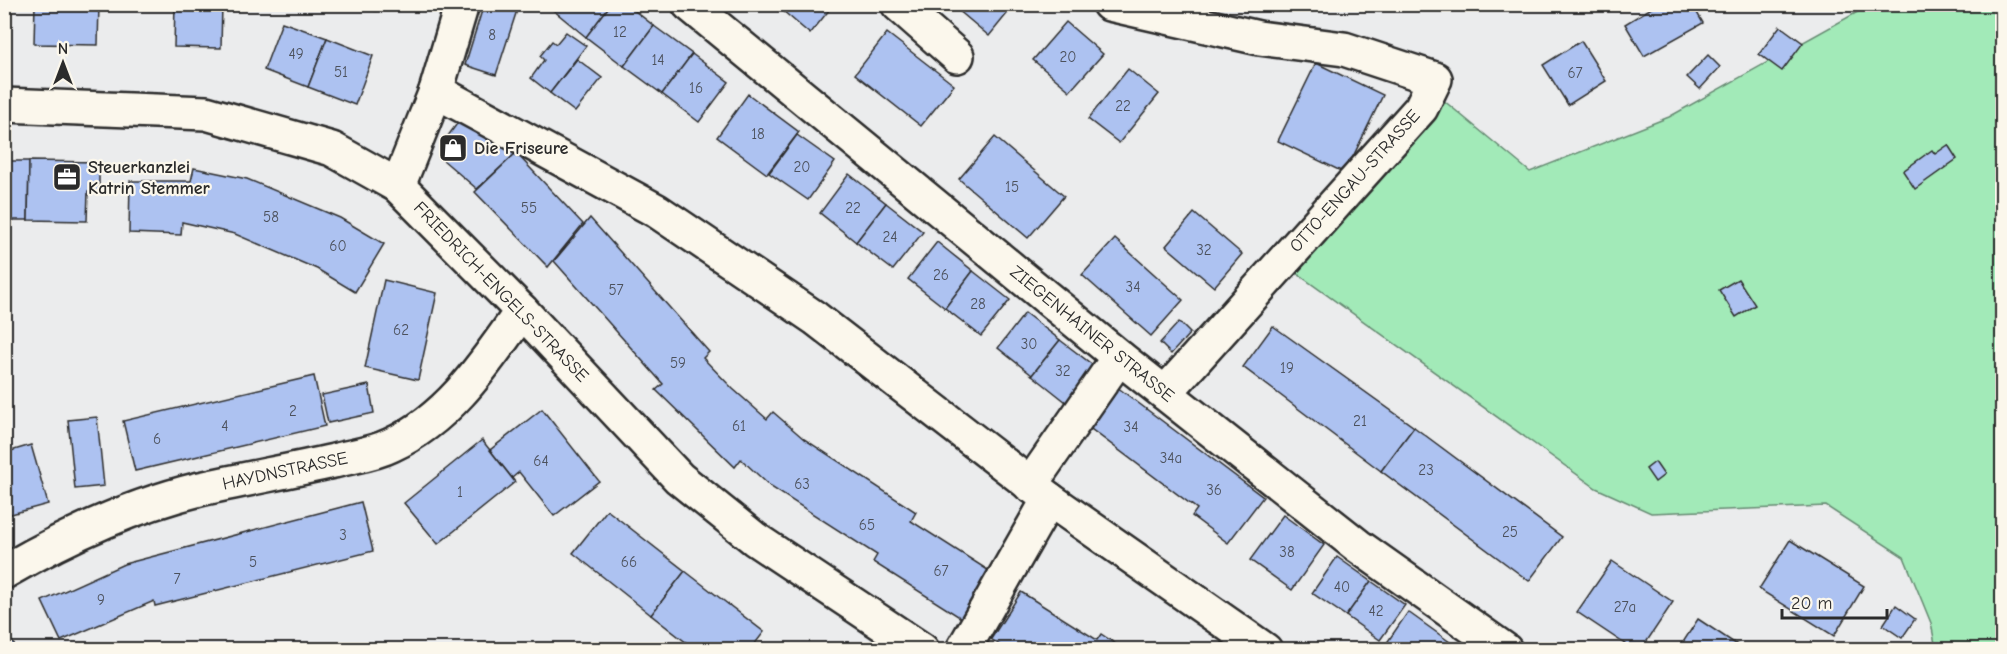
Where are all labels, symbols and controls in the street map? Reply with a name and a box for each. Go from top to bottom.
house number: 12 [613,23,627,41]
house number: 8 [488,26,496,44]
north arrow [33,33,93,93]
text: N [58,40,68,58]
house number: 49 [288,45,304,63]
house number: 20 [1060,48,1076,66]
house number: 14 [651,51,665,69]
house number: 51 [334,63,348,81]
house number: 67 [1567,64,1583,82]
house number: 16 [689,79,703,97]
house number: 22 [1115,97,1131,115]
street label: OTTO-ENGAU-STRASSE [1285,105,1425,257]
house number: 18 [751,125,765,143]
shop icon: Die Friseure [437,132,469,164]
place label: Die Friseure [474,138,568,159]
place label: Steuerkanzlei Katrin Stemmer [88,157,211,199]
house number: 20 [794,158,810,176]
office icon: Steuerkanzlei Katrin Stemmer [51,161,83,193]
house number: 15 [1005,178,1019,196]
street label: FRIEDRICH-ENGELS-STRASSE [409,197,593,387]
house number: 55 [521,199,537,217]
house number: 22 [845,199,861,217]
house number: 58 [263,208,279,226]
house number: 24 [882,228,898,246]
house number: 60 [329,237,347,255]
house number: 32 [1196,241,1212,259]
street label: ZIEGENHAINER STRASSE [1006,261,1178,407]
house number: 26 [933,266,949,284]
house number: 34 [1126,278,1140,296]
house number: 57 [608,281,624,299]
house number: 28 [970,295,986,313]
house number: 62 [393,321,409,339]
house number: 30 [1021,335,1037,353]
house number: 59 [670,354,686,372]
house number: 19 [1280,359,1294,377]
house number: 32 [1055,362,1071,380]
house number: 2 [289,402,297,420]
house number: 21 [1353,412,1367,430]
house number: 4 [221,417,229,435]
house number: 61 [732,417,746,435]
house number: 34 [1124,418,1138,436]
house number: 6 [153,430,161,448]
street label: HAYDNSTRASSE [220,447,350,495]
house number: 34a [1160,449,1182,467]
house number: 64 [533,452,549,470]
house number: 23 [1418,461,1434,479]
house number: 63 [794,475,810,493]
house number: 36 [1206,481,1222,499]
house number: 1 [457,483,463,501]
house number: 65 [859,516,875,534]
house number: 25 [1502,523,1518,541]
house number: 3 [339,526,347,544]
house number: 38 [1279,543,1295,561]
house number: 5 [249,553,257,571]
house number: 66 [621,553,637,571]
house number: 67 [933,562,949,580]
house number: 7 [173,570,181,588]
house number: 40 [1334,578,1350,596]
scale bar [1782,582,1887,620]
house number: 9 [97,591,105,609]
text: 20 m [1791,593,1832,614]
house number: 27a [1614,598,1636,616]
house number: 42 [1368,602,1384,620]

